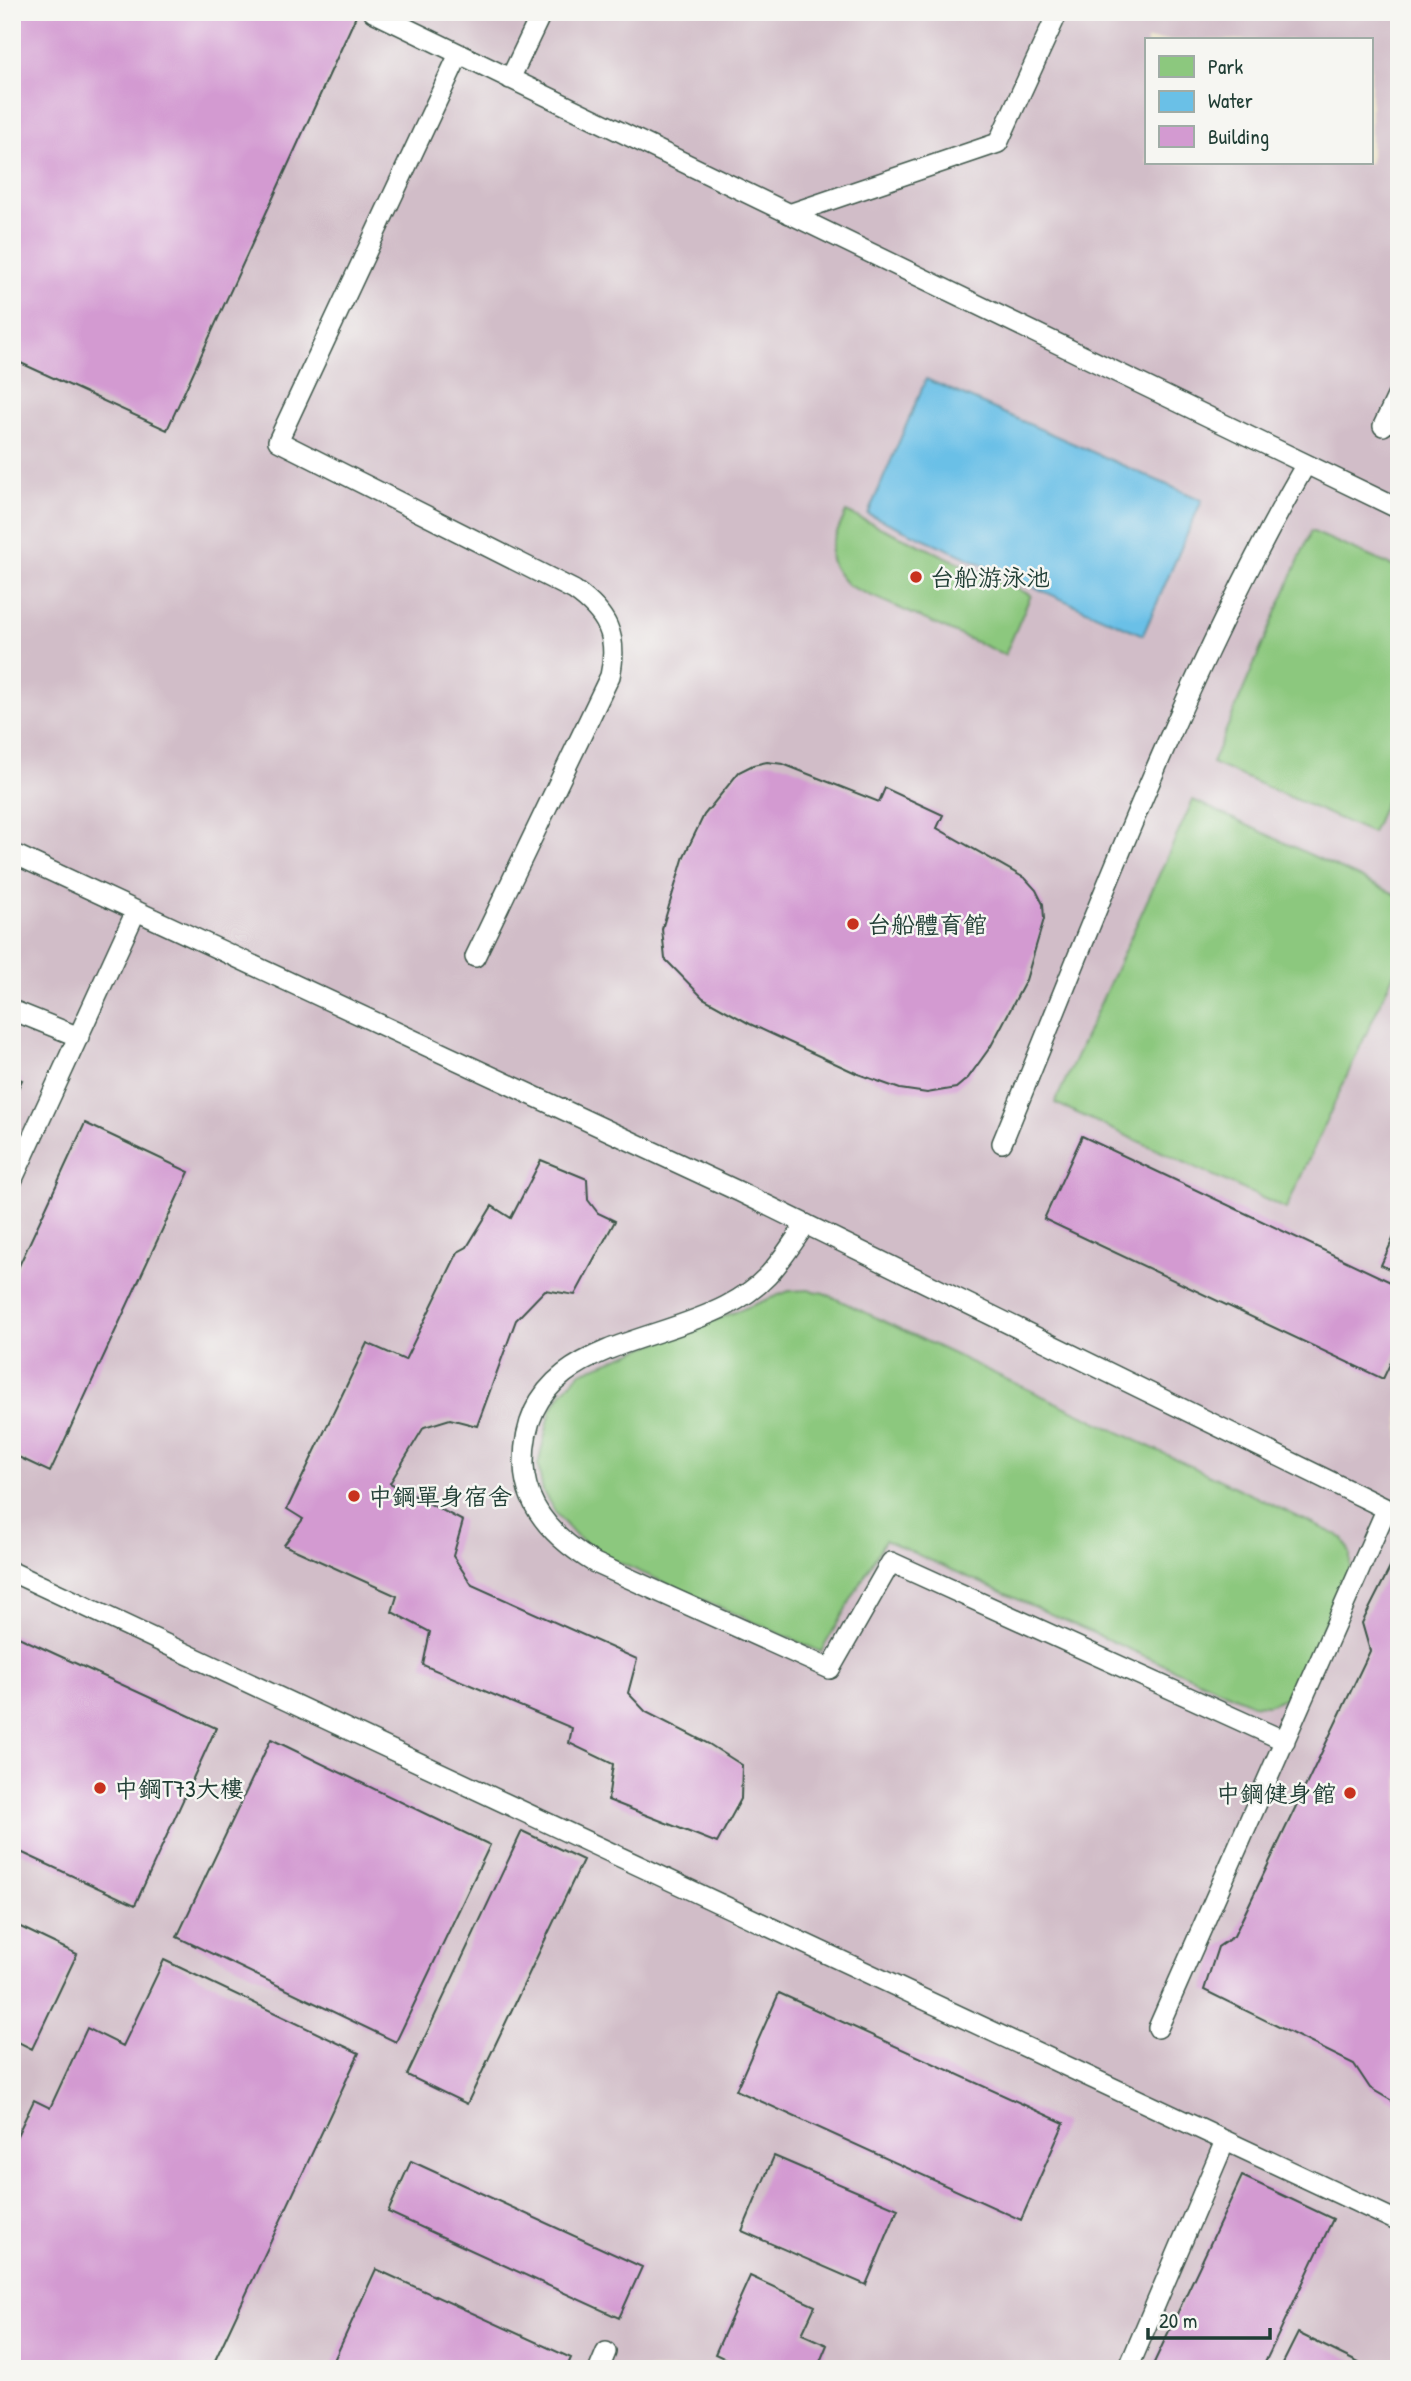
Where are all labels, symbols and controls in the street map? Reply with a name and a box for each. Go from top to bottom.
legend [1145,38,1372,164]
text: Park [1208,52,1243,81]
text: Water [1208,86,1253,115]
text: Building [1208,122,1269,151]
place label: 台船游泳池 [930,561,1050,593]
marker: 台船游泳池 [908,569,924,585]
place label: 台船體育館 [867,908,987,940]
marker: 台船體育館 [845,916,861,932]
place label: 中鋼單身宿舍 [368,1480,512,1512]
marker: 中鋼單身宿舍 [346,1488,362,1504]
place label: 中鋼T73大樓 [114,1772,244,1804]
place label: 中鋼健身館 [1216,1777,1336,1809]
marker: 中鋼T73大樓 [92,1780,108,1796]
marker: 中鋼健身館 [1342,1785,1358,1801]
scale bar [1148,2297,1271,2341]
text: 20 m [1159,2306,1197,2335]

